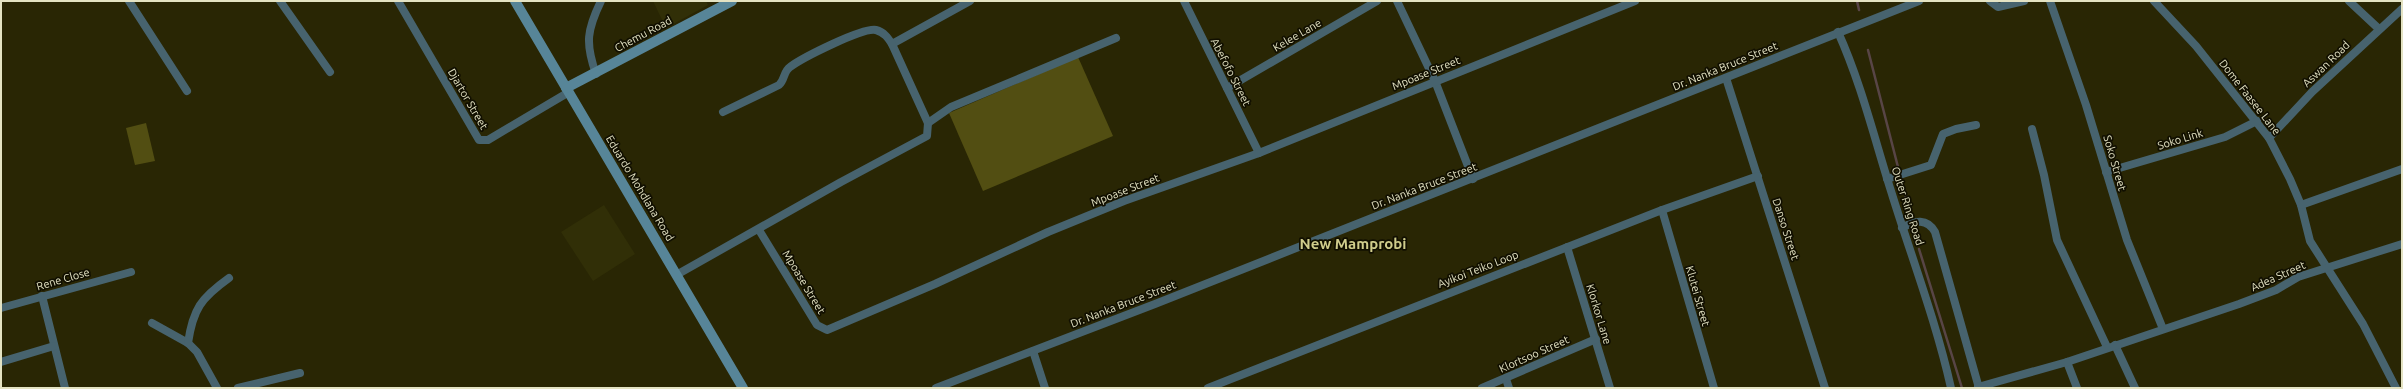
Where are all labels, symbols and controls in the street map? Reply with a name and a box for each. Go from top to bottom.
street label: Chemu Road [612,14,674,54]
street label: Kelee Lane [1271,16,1323,54]
street label: Abefofo Street [1209,36,1253,108]
street label: Dr. Nanka Bruce Street [1671,39,1780,93]
street label: Aswan Road [2300,39,2352,89]
street label: Mpoase Street [1390,54,1462,92]
street label: Dome Faasee Lane [2217,57,2283,137]
street label: Djartor Street [446,66,491,132]
street label: Soko Link [2156,126,2204,152]
street label: Eduardo Mohdlana Road [604,133,676,243]
street label: Soko Street [2101,134,2129,193]
street label: Dr. Nanka Bruce Street [1370,160,1479,212]
street label: Outer Ring Road [1890,165,1926,247]
street label: Mpoase Street [1089,171,1161,209]
street label: Danso Street [1770,197,1802,262]
district label: New Mamprobi [1300,235,1406,252]
street label: Mpoase Street [780,248,828,317]
street label: Ayikoi Teiko Loop [1436,248,1520,290]
street label: Adea Street [2249,258,2308,293]
street label: Klutei Street [1684,264,1713,328]
street label: Rene Close [35,266,91,292]
street label: Dr. Nanka Bruce Street [1069,278,1178,330]
street label: Klorkor Lane [1584,282,1614,346]
street label: Klortsoo Street [1497,333,1571,375]

